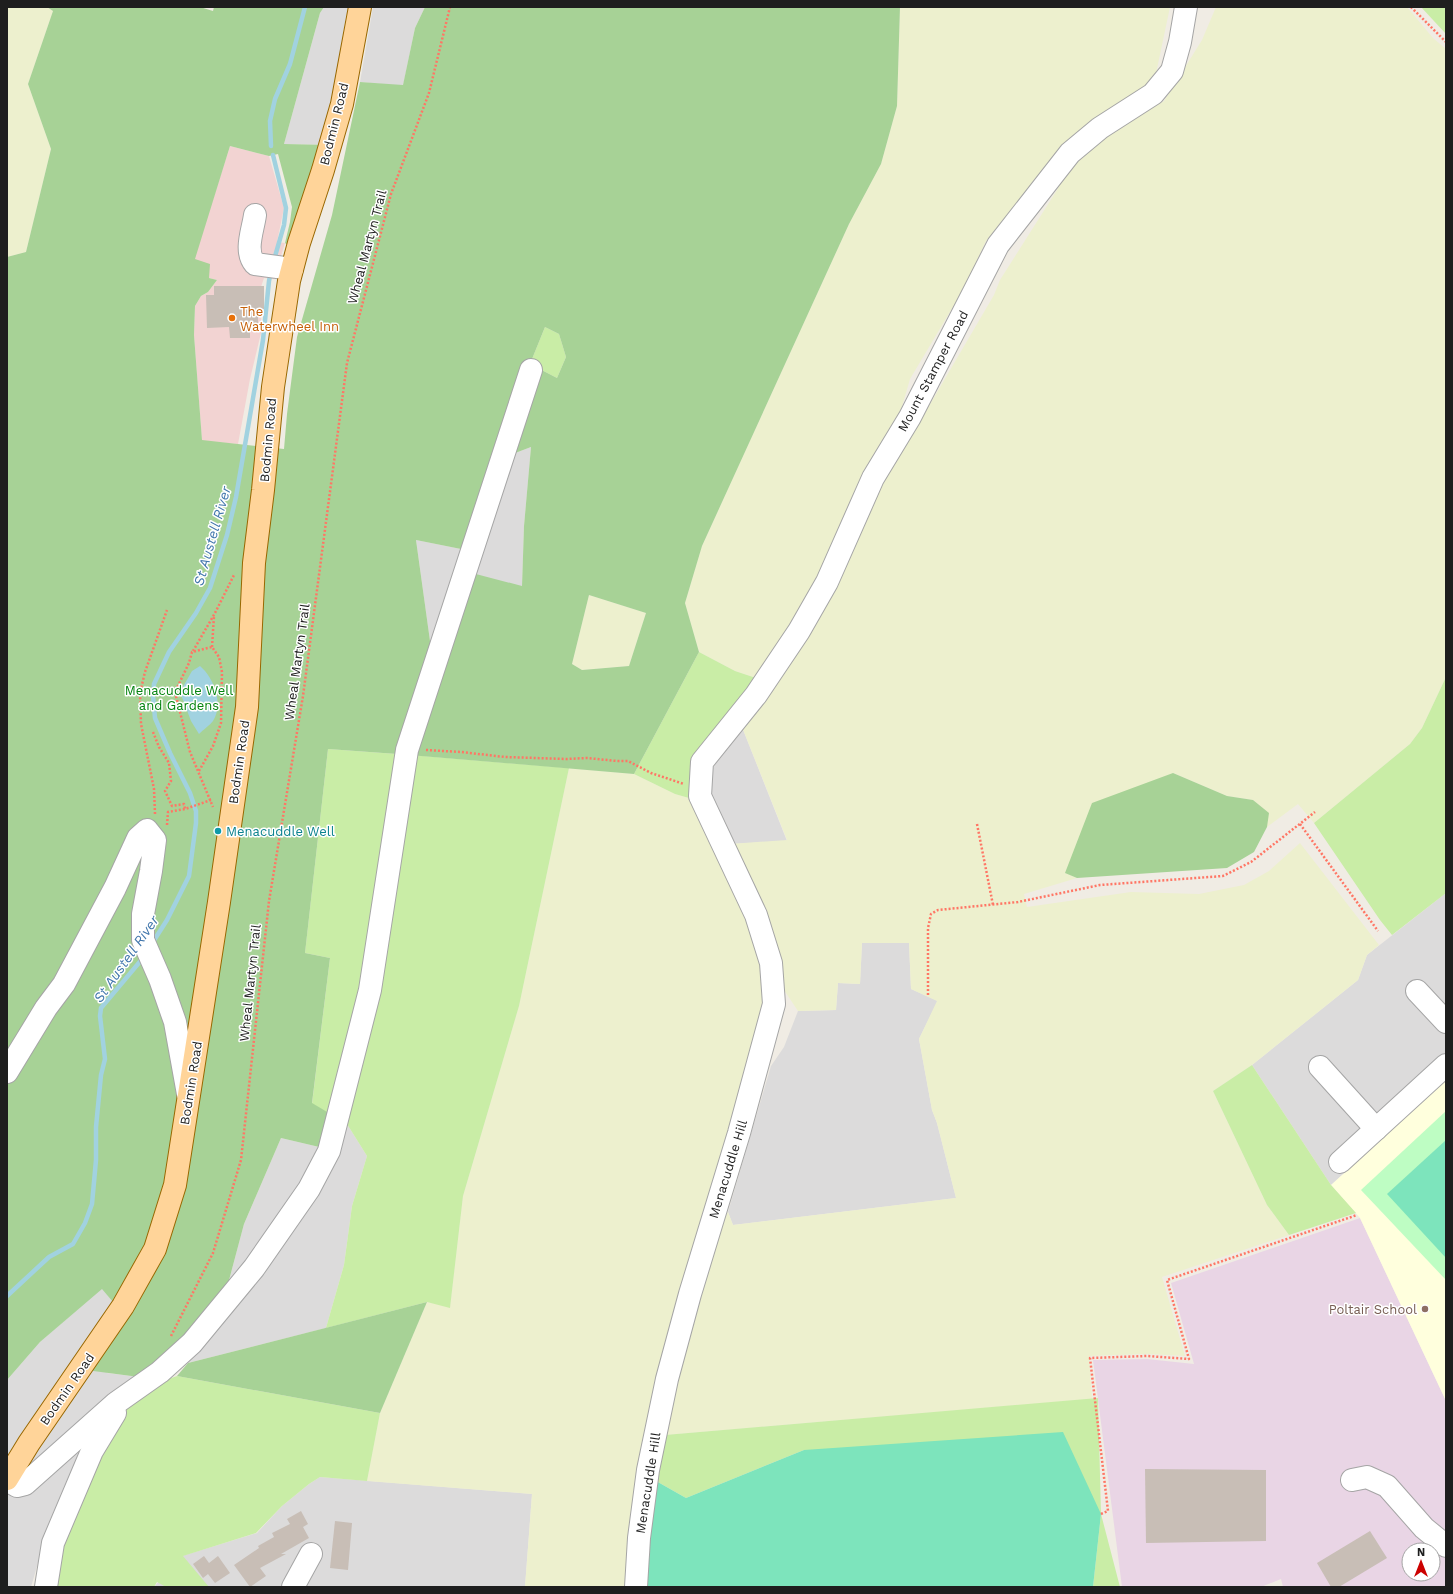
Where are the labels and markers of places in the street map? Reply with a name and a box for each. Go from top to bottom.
place label: The Waterwheel Inn [240,304,339,334]
marker: The Waterwheel Inn [227,313,237,323]
place label: Menacuddle Well [226,824,335,839]
marker: Menacuddle Well [213,826,223,836]
place label: Poltair School [1329,1302,1417,1317]
marker: Poltair School [1420,1304,1430,1314]

